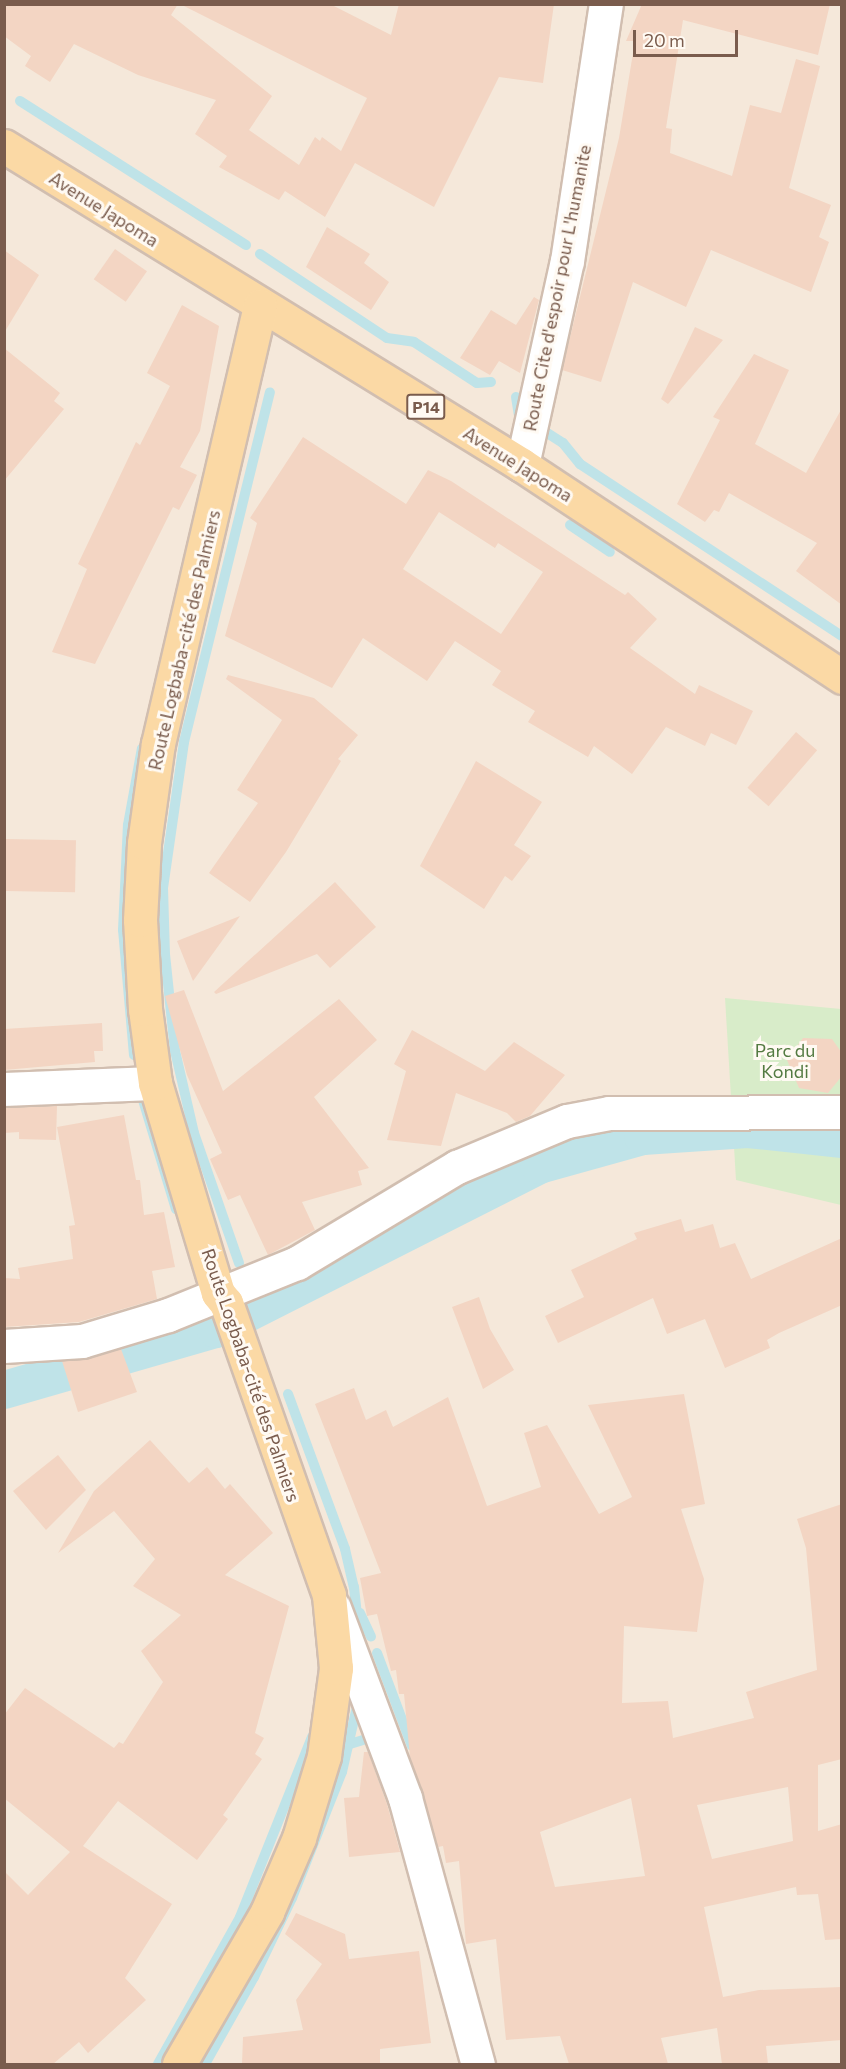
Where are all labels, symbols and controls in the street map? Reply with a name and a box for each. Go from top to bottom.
scale bar [636,18,741,56]
text: 20 m [644,29,685,51]
street label: Route Cite d'espoir pour L'humanite [519,143,595,433]
street label: Avenue Japoma [45,167,163,251]
road number: P14 [405,394,447,420]
street label: Avenue Japoma [459,422,577,506]
street label: Route Logbaba-cité des Palmiers [144,508,224,772]
park label: Parc du Kondi [755,1040,815,1082]
street label: Route Logbaba-cité des Palmiers [197,1246,305,1504]

